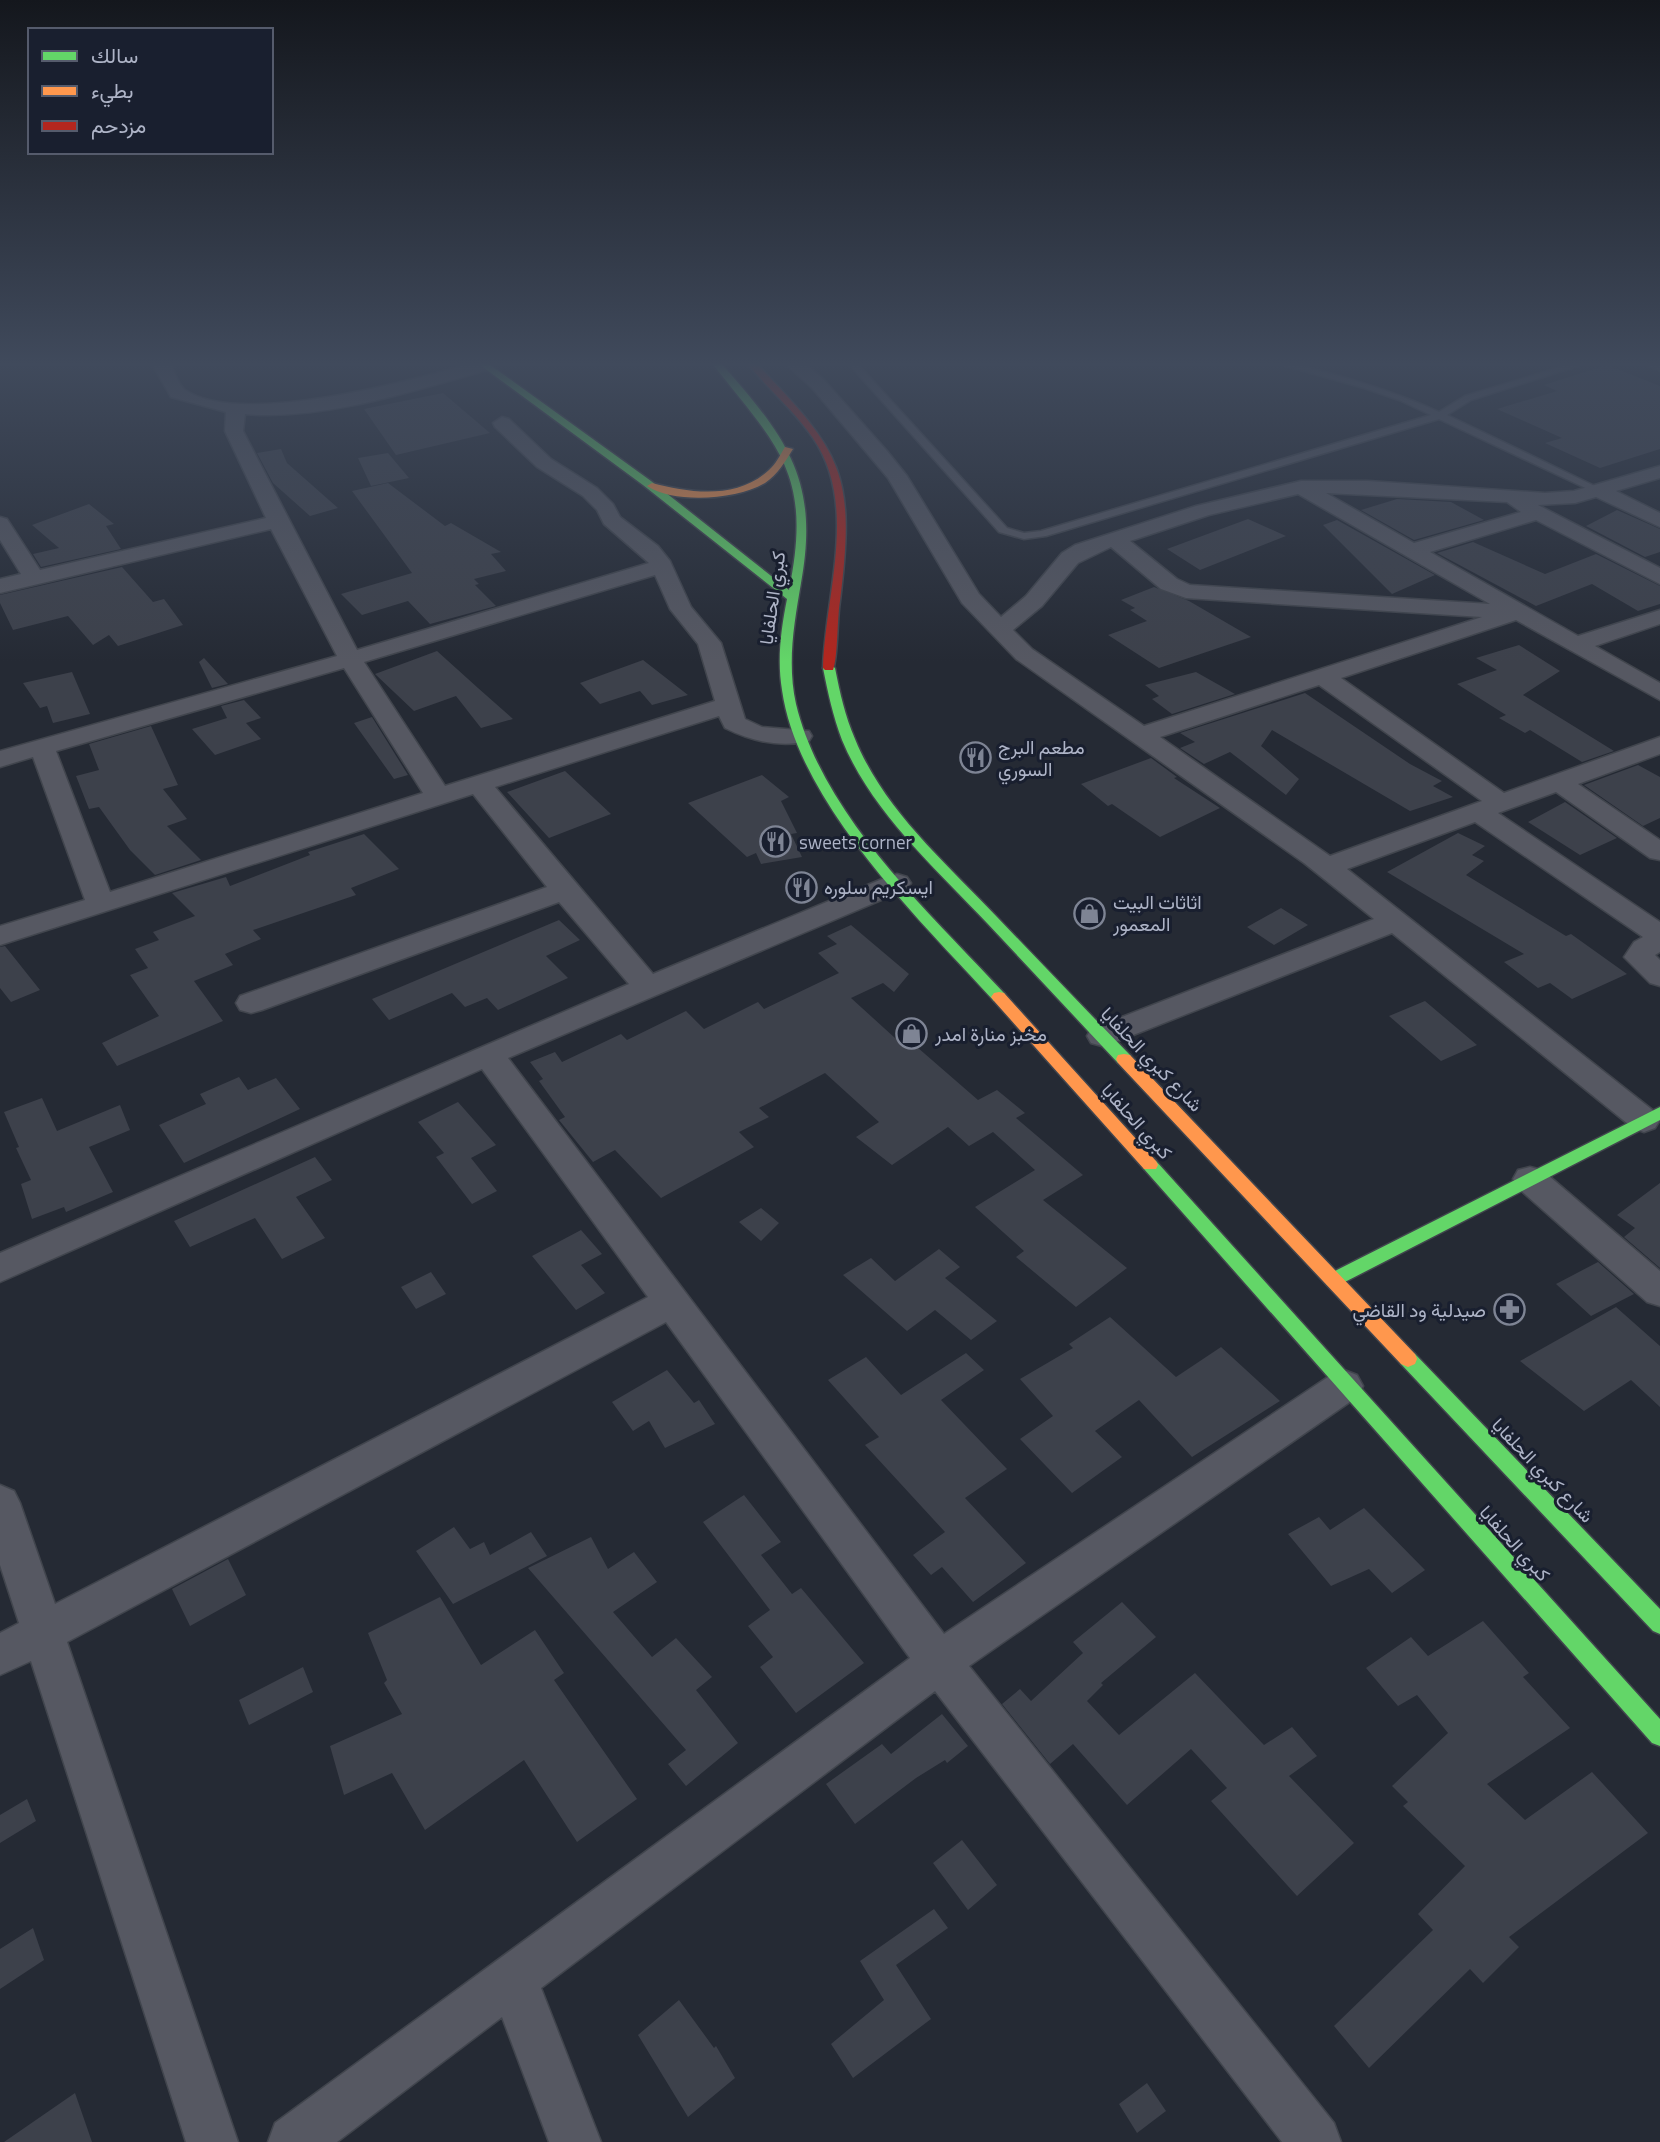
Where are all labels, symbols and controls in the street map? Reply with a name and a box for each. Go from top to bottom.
legend [28,28,273,154]
text: سالك [91,39,138,71]
text: بطيء [91,74,134,108]
text: مزدحم [91,109,146,141]
street label: كبري الحلفايا [751,549,794,647]
place label: مطعم البرج السوري [998,732,1085,785]
restaurant icon: مطعم البرج السوري [958,741,992,775]
restaurant icon: sweets corner [759,825,793,859]
place label: sweets corner [799,827,913,856]
restaurant icon: ايسكريم سلوره [784,870,818,904]
place label: ايسكريم سلوره [824,872,933,901]
place label: اثاثات البيت المعمور [1112,887,1202,938]
shop icon: اثاثات البيت المعمور [1073,896,1107,930]
street label: شارع كبري الحلفايا [1093,999,1210,1119]
shop icon: مخبز منارة امدر [895,1017,929,1051]
place label: مخبز منارة امدر [934,1019,1047,1048]
street label: كبري الحلفايا [1094,1076,1180,1167]
pharmacy icon: صيدلية ود القاضي [1492,1293,1526,1327]
place label: صيدلية ود القاضي [1352,1295,1486,1326]
street label: شارع كبري الحلفايا [1484,1410,1601,1530]
street label: كبري الحلفايا [1472,1498,1558,1589]

